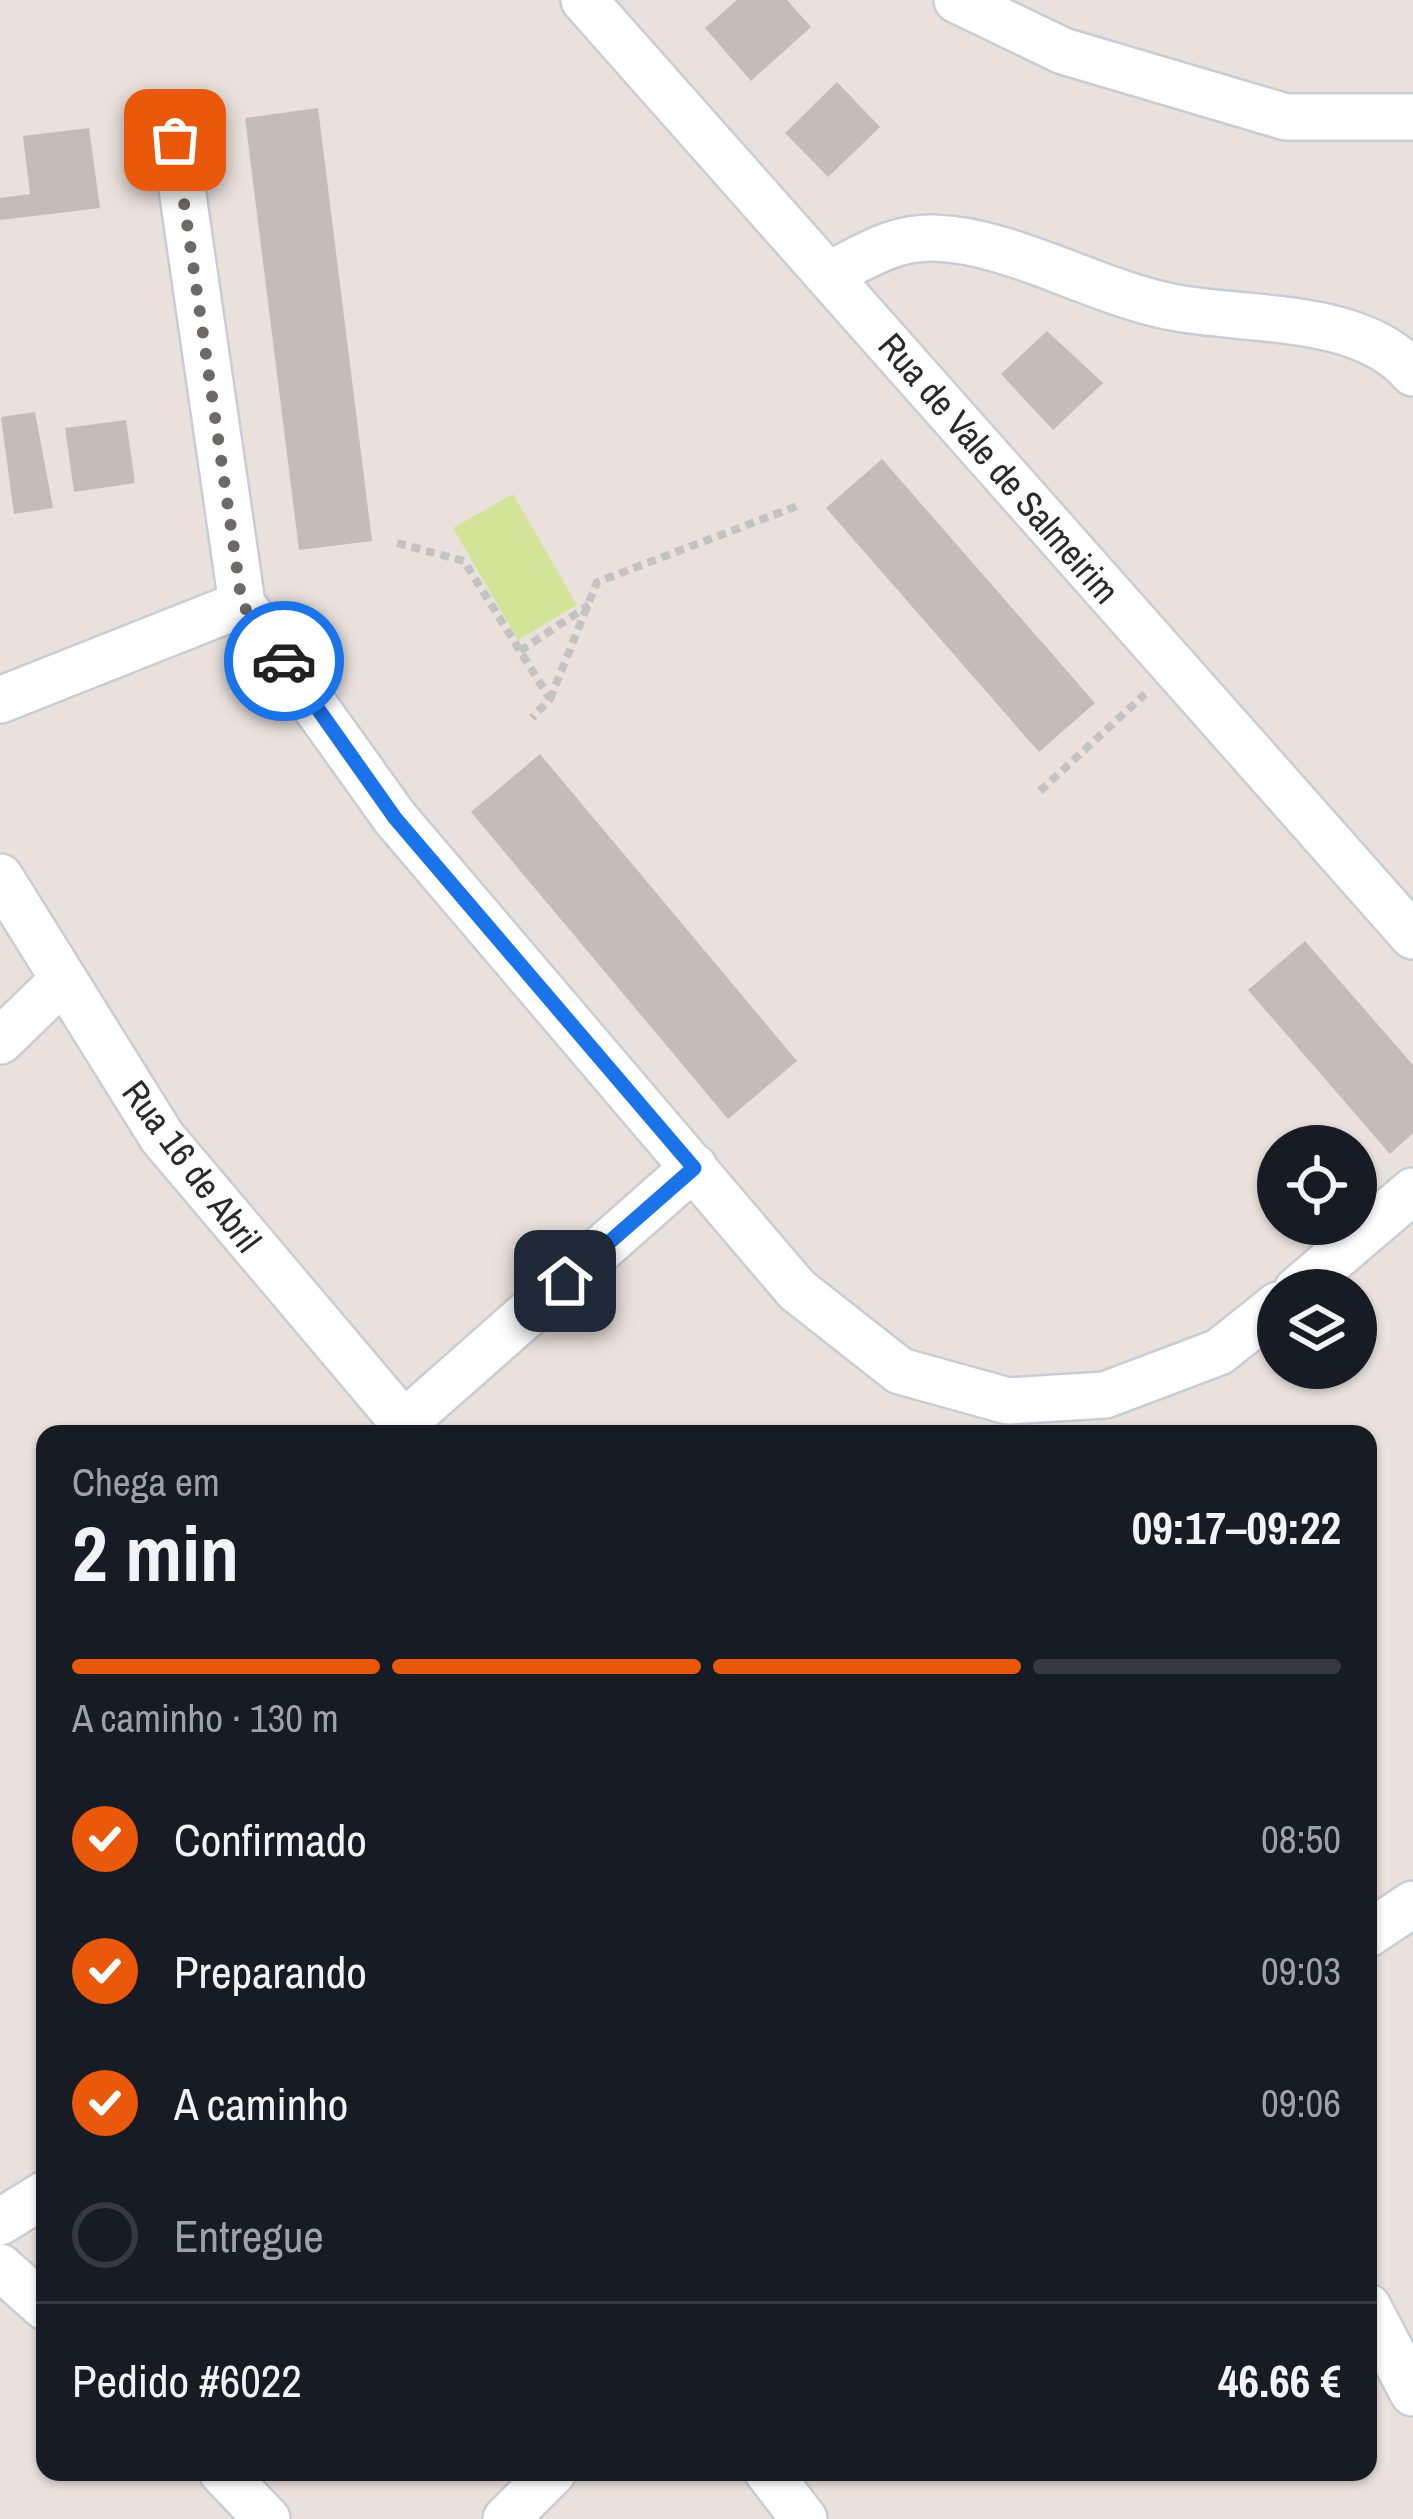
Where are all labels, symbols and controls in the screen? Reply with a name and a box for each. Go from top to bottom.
pin [124,89,226,191]
icon: bag [142,107,208,173]
street label: Rua de Vale de Salmeirim [868,322,1130,614]
courier [224,601,344,721]
icon: car [251,628,317,694]
street label: Rua 16 de Abril [112,1070,272,1262]
map controls [1257,1125,1377,1389]
button: locate [1257,1125,1377,1245]
pin [514,1230,616,1332]
icon: home [532,1248,598,1314]
button: layers [1257,1269,1377,1389]
text: Chega em [72,1456,220,1508]
text: 09:17–09:22 [1132,1497,1341,1558]
text: 2 min [72,1500,239,1605]
text: A caminho · 130 m [72,1692,339,1744]
icon: check [72,1806,138,1872]
text: Confirmado [174,1809,367,1870]
text: 08:50 [1261,1813,1341,1865]
icon: check [72,1938,138,2004]
text: Preparando [174,1941,367,2002]
text: 09:03 [1261,1945,1341,1997]
icon: check [72,2070,138,2136]
text: A caminho [174,2073,348,2134]
text: 09:06 [1261,2077,1341,2129]
text: Entregue [174,2205,324,2266]
text: Pedido #6022 [72,2350,302,2411]
text: 46.66 € [1218,2350,1341,2411]

